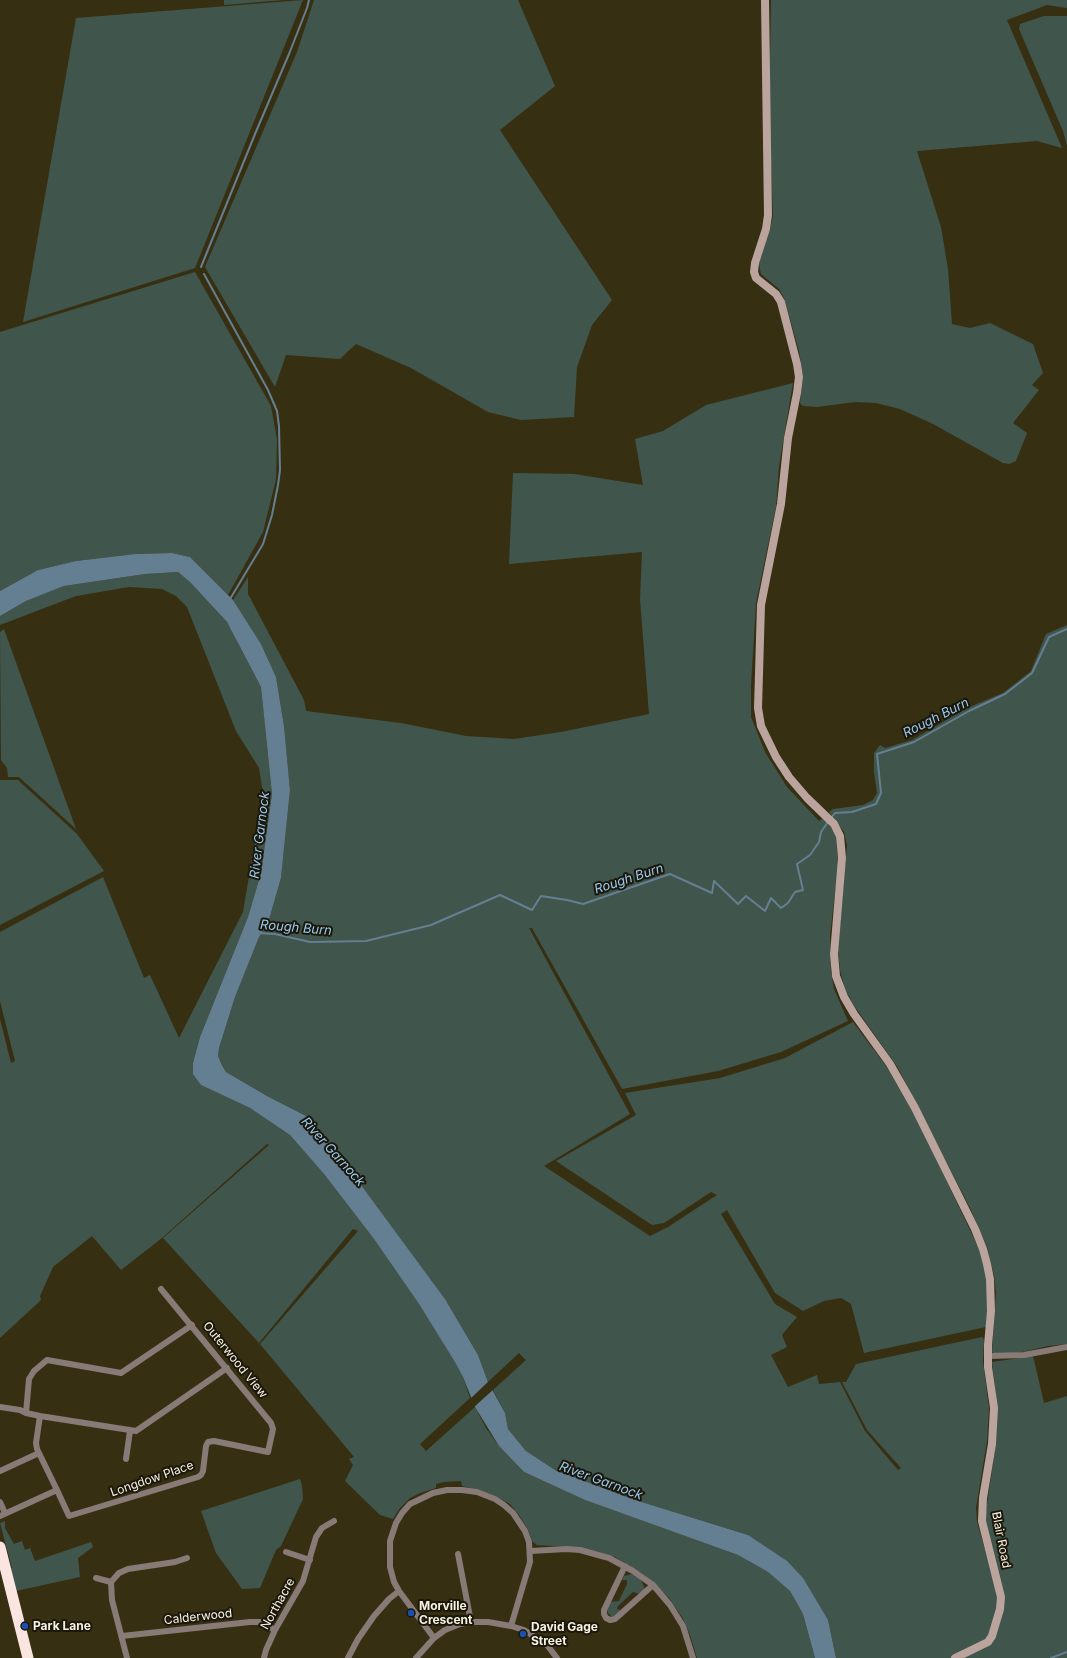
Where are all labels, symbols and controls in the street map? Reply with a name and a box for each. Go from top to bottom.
water label: Rough Burn [900,695,972,741]
water label: River Garnock [247,791,273,879]
water label: Rough Burn [592,860,666,898]
water label: Rough Burn [259,917,333,939]
water label: River Garnock [298,1114,368,1190]
street label: Outerwood View [200,1319,270,1401]
street label: Longdow Place [108,1458,196,1500]
water label: River Garnock [557,1459,645,1503]
street label: Blair Road [988,1511,1014,1569]
street label: Northacre [258,1576,298,1632]
place label: Morville Crescent [419,1599,472,1627]
street label: Calderwood [163,1606,233,1628]
marker: Morville Crescent [406,1608,416,1618]
place label: Park Lane [33,1619,91,1633]
place label: David Gage Street [531,1620,598,1648]
marker: Park Lane [20,1621,30,1631]
marker: David Gage Street [518,1629,528,1639]

